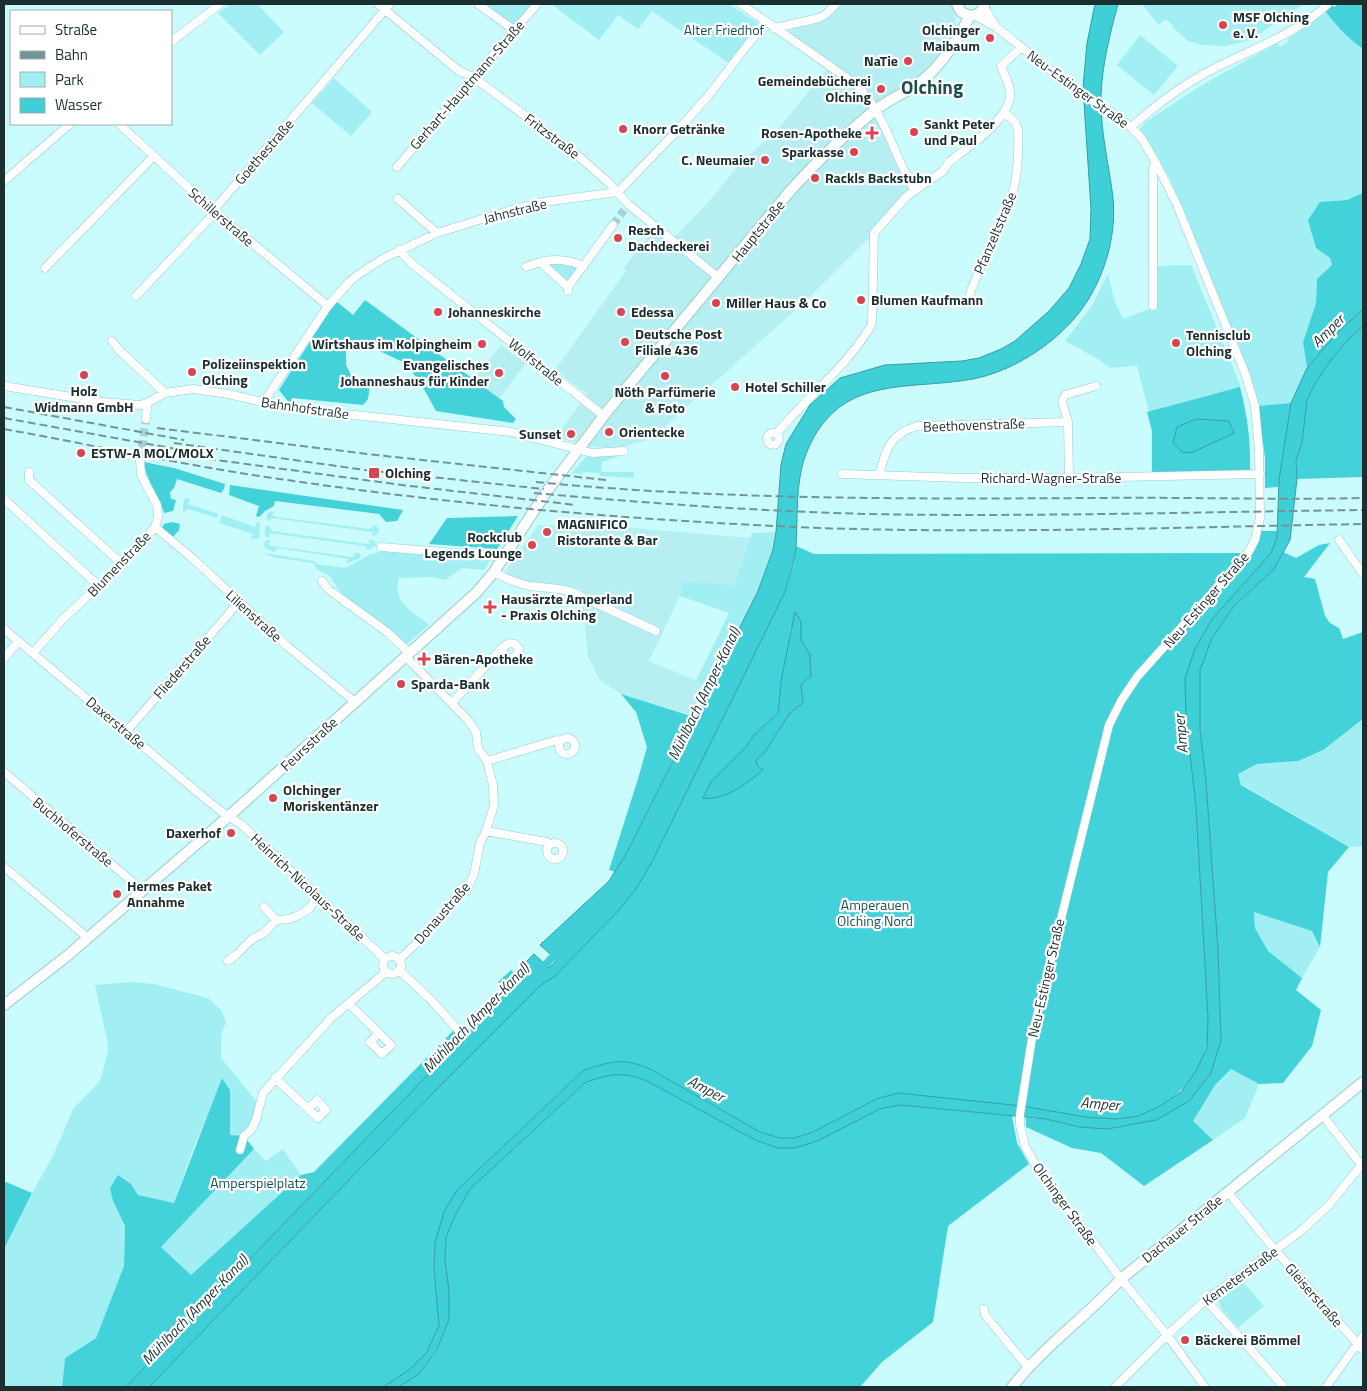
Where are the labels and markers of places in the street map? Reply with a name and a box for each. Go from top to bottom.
place label: MSF Olching e. V. [1233,6,1309,43]
place label: Olchinger Maibaum [922,19,980,56]
marker: MSF Olching e. V. [1217,19,1229,31]
marker: Olchinger Maibaum [984,32,996,44]
place label: NaTie [864,50,898,71]
marker: NaTie [902,55,914,67]
place label: Gemeindebücherei Olching [758,70,872,107]
marker: Gemeindebücherei Olching [875,83,887,95]
place label: Sankt Peter und Paul [924,113,995,150]
place label: Knorr Getränke [633,118,725,139]
place label: Rosen-Apotheke [761,122,862,143]
marker: Knorr Getränke [617,123,629,135]
marker: Sankt Peter und Paul [908,126,920,138]
marker: Rosen-Apotheke [866,127,878,139]
place label: Sparkasse [782,141,844,162]
marker: Sparkasse [848,146,860,158]
place label: C. Neumaier [681,149,755,170]
marker: C. Neumaier [759,154,771,166]
place label: Rackls Backstubn [825,167,932,188]
marker: Rackls Backstubn [809,172,821,184]
place label: Resch Dachdeckerei [628,219,709,256]
marker: Resch Dachdeckerei [612,232,624,244]
place label: Blumen Kaufmann [871,289,983,310]
place label: Miller Haus & Co [726,292,827,313]
marker: Blumen Kaufmann [855,294,867,306]
marker: Miller Haus & Co [710,297,722,309]
place label: Johanneskirche [448,301,541,322]
place label: Edessa [631,301,674,322]
marker: Johanneskirche [432,306,444,318]
marker: Edessa [615,306,627,318]
place label: Deutsche Post Filiale 436 [635,323,722,360]
place label: Tennisclub Olching [1186,324,1251,361]
place label: Wirtshaus im Kolpingheim [312,333,472,354]
marker: Deutsche Post Filiale 436 [619,336,631,348]
marker: Tennisclub Olching [1170,337,1182,349]
marker: Wirtshaus im Kolpingheim [476,338,488,350]
place label: Polizeiinspektion Olching [202,353,306,390]
place label: Evangelisches Johanneshaus für Kinder [340,354,489,391]
marker: Polizeiinspektion Olching [186,366,198,378]
marker: Evangelisches Johanneshaus für Kinder [493,367,505,379]
marker: Holz Widmann GmbH [78,369,90,381]
marker: Nöth Parfümerie & Foto [659,370,671,382]
place label: Hotel Schiller [745,376,826,397]
place label: Holz Widmann GmbH [34,380,134,417]
place label: Nöth Parfümerie & Foto [614,381,716,418]
marker: Hotel Schiller [729,381,741,393]
place label: Orientecke [619,421,685,442]
place label: Sunset [519,423,561,444]
marker: Orientecke [603,426,615,438]
marker: Sunset [565,428,577,440]
place label: ESTW-A MOL/MOLX [91,442,214,463]
marker: ESTW-A MOL/MOLX [75,447,87,459]
place label: Olching [385,462,431,483]
marker: Olching [367,466,381,480]
place label: MAGNIFICO Ristorante & Bar [557,513,658,550]
place label: Rockclub Legends Lounge [424,526,522,563]
marker: MAGNIFICO Ristorante & Bar [541,526,553,538]
marker: Rockclub Legends Lounge [526,539,538,551]
place label: Hausärzte Amperland - Praxis Olching [501,588,633,625]
marker: Hausärzte Amperland - Praxis Olching [483,600,497,614]
place label: Bären-Apotheke [434,648,533,669]
marker: Bären-Apotheke [418,653,430,665]
place label: Sparda-Bank [411,673,491,694]
marker: Sparda-Bank [395,678,407,690]
place label: Olchinger Moriskentänzer [283,779,378,816]
marker: Olchinger Moriskentänzer [267,792,279,804]
place label: Daxerhof [166,822,221,843]
marker: Daxerhof [225,827,237,839]
place label: Hermes Paket Annahme [127,875,212,912]
marker: Hermes Paket Annahme [111,888,123,900]
place label: Bäckerei Bömmel [1195,1329,1301,1350]
marker: Bäckerei Bömmel [1179,1334,1191,1346]

